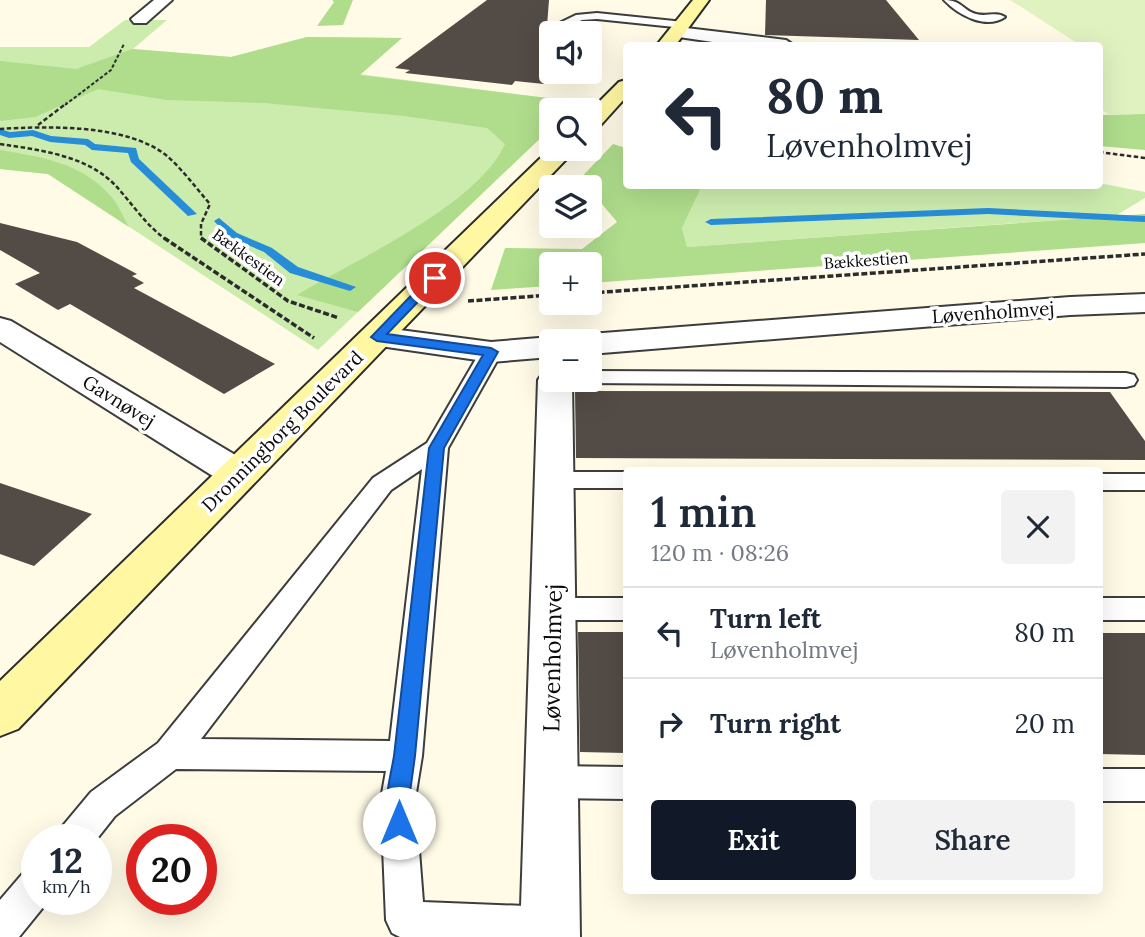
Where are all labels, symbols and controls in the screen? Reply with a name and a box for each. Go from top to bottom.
map controls [539,21,602,392]
button: sound [539,21,602,84]
text: 80 m [766,64,883,126]
icon: left [651,70,742,161]
button: search [539,98,602,161]
text: Løvenholmvej [766,125,973,166]
button: layers [539,175,602,238]
street label: Bækkestien [209,224,289,290]
street label: Bækkestien [823,247,909,273]
pin [405,248,465,308]
button: + [539,252,602,315]
icon: arrive [416,259,454,297]
street label: Løvenholmvej [931,296,1055,328]
button: − [539,329,602,392]
street label: Dronningborg Boulevard [196,345,368,517]
street label: Gavnøvej [78,369,160,433]
text: 1 min [651,485,756,539]
button: close [1001,490,1075,564]
text: 120 m · 08:26 [651,538,789,567]
street label: Løvenholmvej [536,584,568,732]
text: Turn left [710,602,821,635]
icon: left [651,614,689,652]
text: 80 m [1014,616,1075,649]
text: Løvenholmvej [710,635,858,664]
icon: right [651,705,689,743]
text: Turn right [710,707,841,740]
text: 20 m [1015,707,1075,740]
position arrow [362,786,436,860]
button: Exit [651,800,856,880]
button: Share [870,800,1075,880]
speed limit sign: 20 [126,824,217,915]
text: 12 [50,838,83,883]
text: km/h [42,875,91,898]

